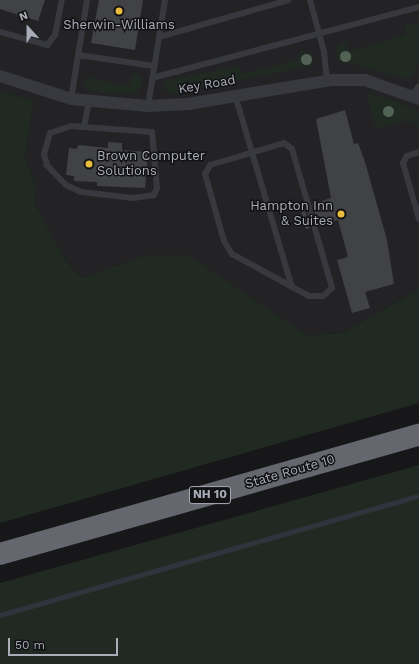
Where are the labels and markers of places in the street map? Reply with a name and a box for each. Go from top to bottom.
marker: Sherwin-Williams [114,6,124,16]
place label: Sherwin-Williams [63,17,175,33]
place label: Brown Computer Solutions [97,149,205,180]
marker: Brown Computer Solutions [84,159,94,169]
place label: Hampton Inn & Suites [250,199,333,230]
marker: Hampton Inn & Suites [336,209,346,219]

